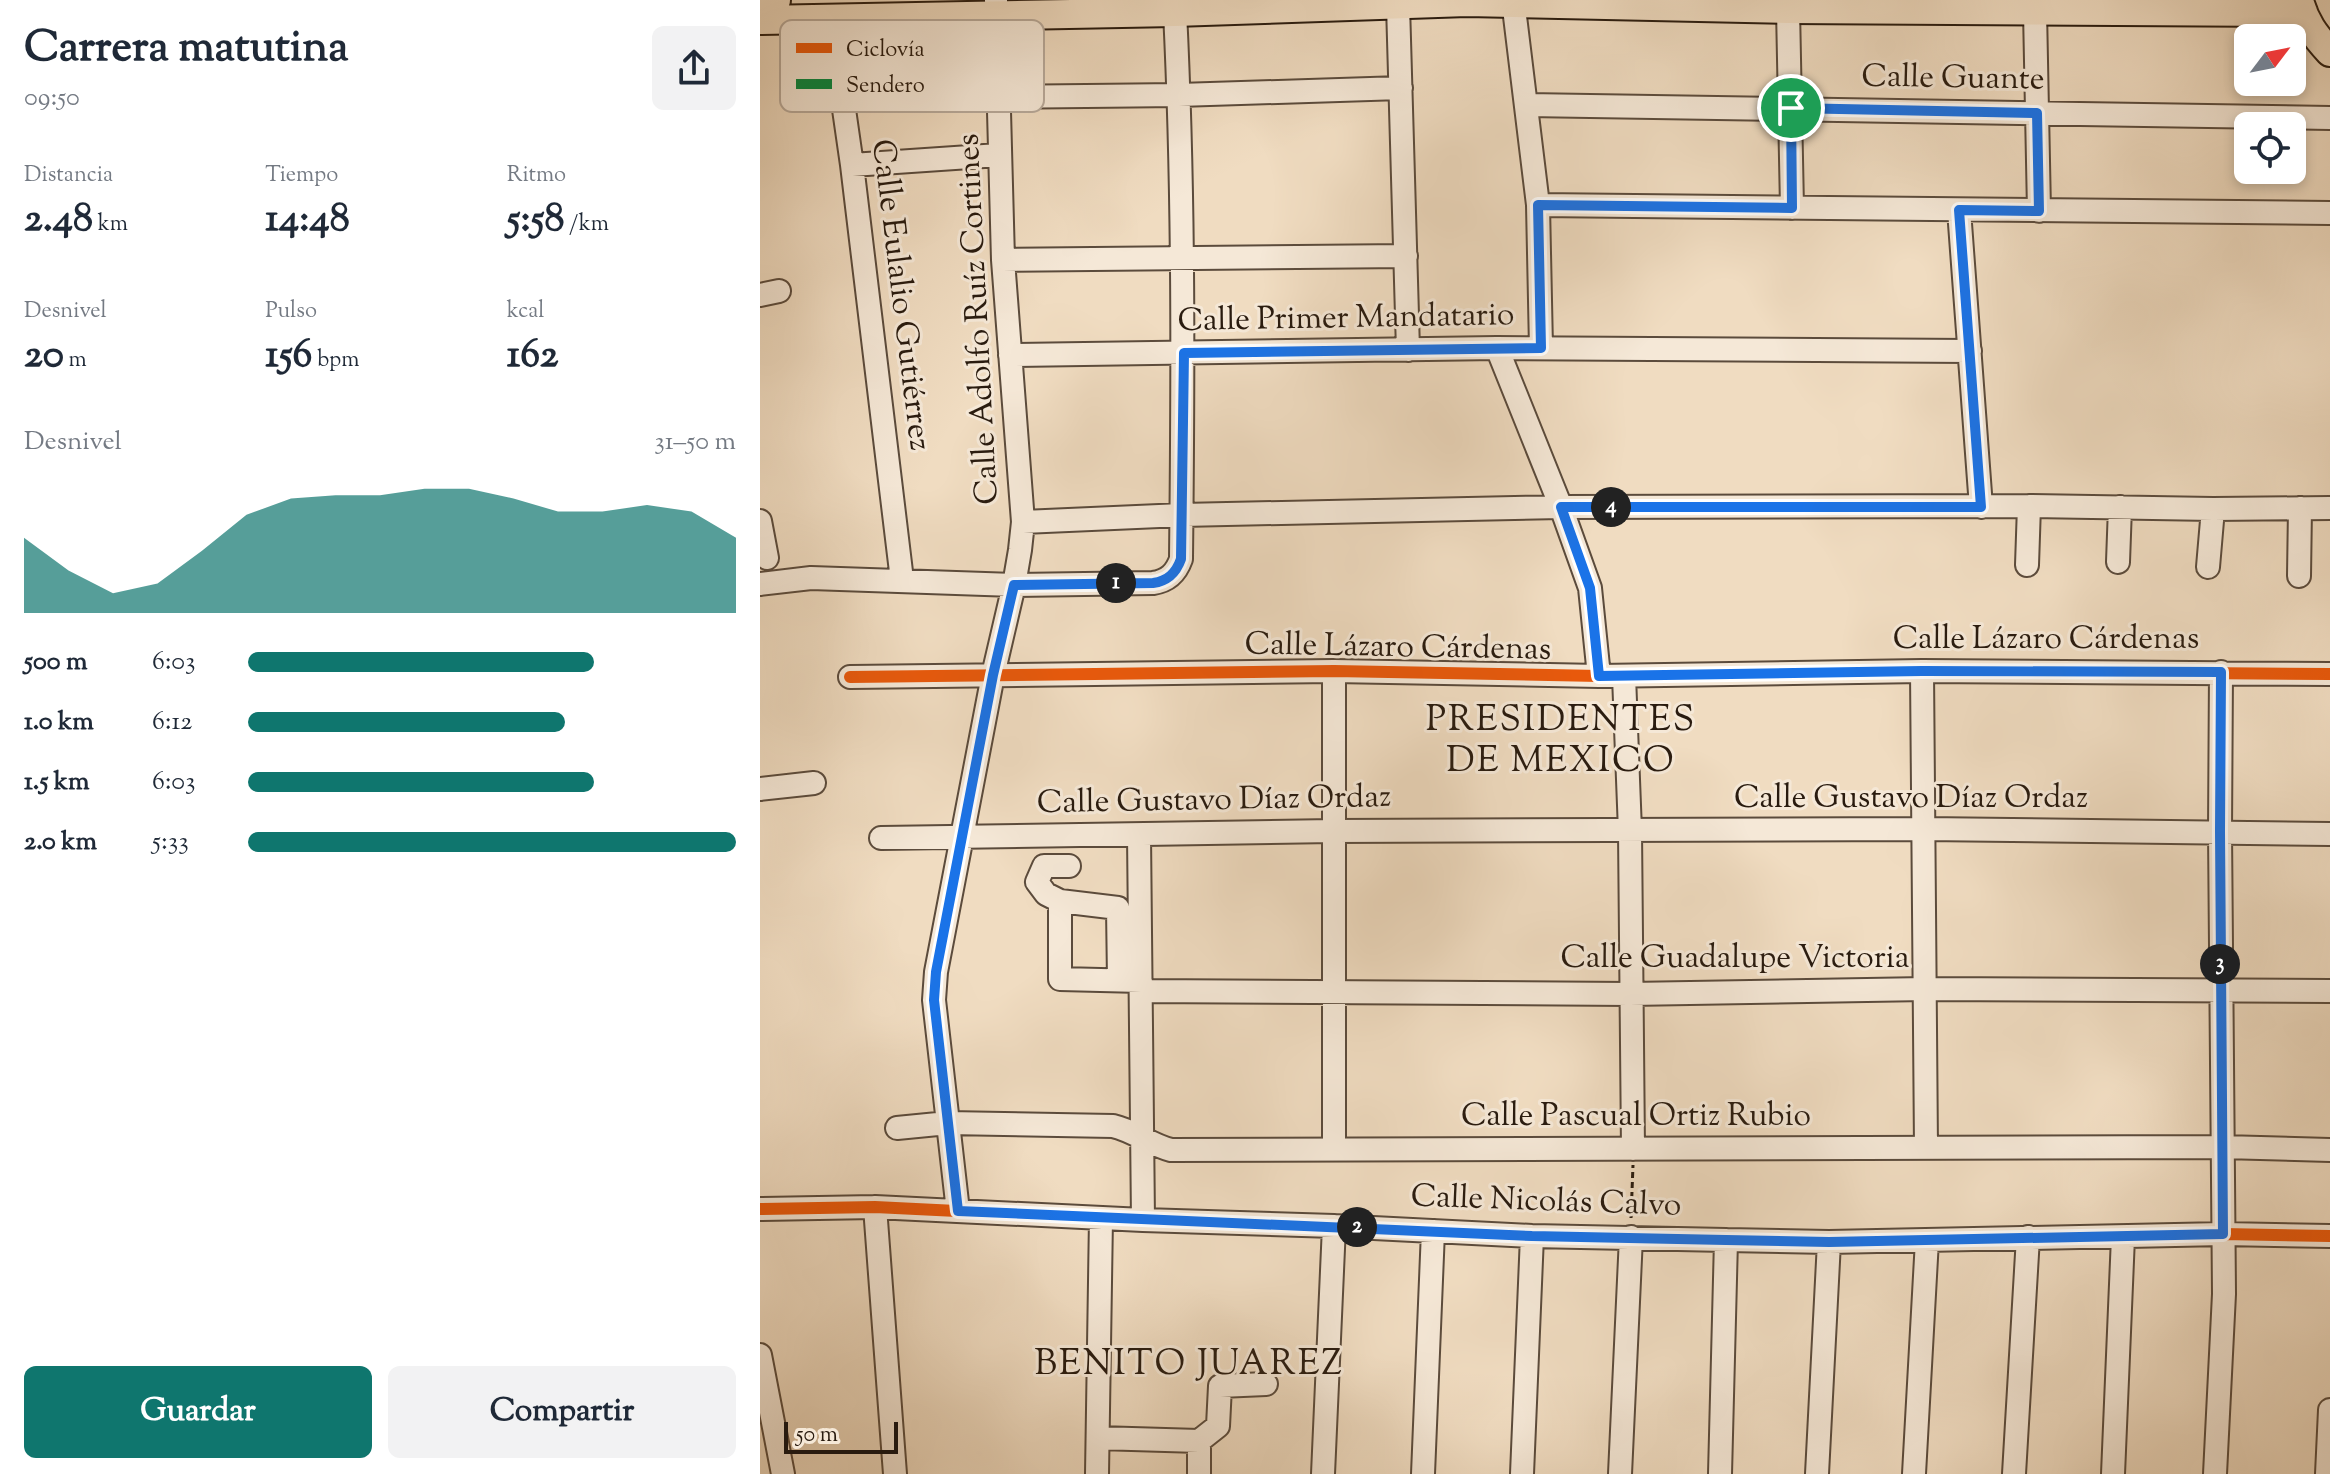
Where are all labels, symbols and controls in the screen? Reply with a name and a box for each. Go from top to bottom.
text: Carrera matutina [24,18,349,81]
legend [780,20,1044,112]
north arrow [2234,24,2306,96]
map controls [2234,24,2306,184]
button: share [652,26,736,110]
text: Ciclovía [846,35,925,67]
street label: Calle Guante [1861,54,2045,104]
text: Sendero [846,71,925,103]
pin [1757,74,1825,142]
text: 09:50 [24,80,80,117]
icon: arrive [1769,86,1813,130]
button: locate [2234,112,2306,184]
street label: Calle Adolfo Ruíz Cortines [946,132,1012,506]
street label: Calle Eulalio Gutiérrez [858,137,942,453]
text: Distancia [24,160,113,192]
text: Tiempo [265,160,338,192]
text: Ritmo [507,160,566,192]
text: 2.48 [24,192,93,249]
text: 14:48 [265,192,350,249]
text: 5:58 [507,192,564,249]
text: km [93,209,128,241]
text: /km [564,209,609,241]
street label: Calle Primer Mandatario [1177,293,1515,345]
text: Desnivel [24,296,107,328]
text: Pulso [265,296,317,328]
text: kcal [507,296,544,328]
text: 20 [24,328,64,385]
text: 156 [265,328,313,385]
text: 162 [507,328,558,385]
text: m [64,345,87,377]
text: bpm [313,345,359,377]
text: Desnivel [24,424,122,461]
text: 31–50 m [654,424,736,461]
pin: 4 [1591,487,1631,527]
text: 4 [1605,491,1617,523]
pin: 1 [1096,563,1136,603]
text: 1 [1112,567,1120,599]
street label: Calle Lázaro Cárdenas [1893,617,2199,663]
street label: Calle Lázaro Cárdenas [1244,622,1552,674]
text: 500 m [24,644,87,681]
text: 6:03 [152,644,195,681]
district label: PRESIDENTES DE MEXICO [1426,695,1696,788]
text: 1.0 km [24,704,94,741]
text: 6:12 [152,704,192,741]
text: 1.5 km [24,764,90,801]
text: 6:03 [152,764,195,801]
street label: Calle Gustavo Díaz Ordaz [1037,775,1391,827]
street label: Calle Gustavo Díaz Ordaz [1734,776,2088,822]
text: 2.0 km [24,824,97,861]
text: 5:33 [152,824,189,861]
street label: Calle Guadalupe Victoria [1560,936,1910,982]
pin: 3 [2200,944,2240,984]
text: 3 [2216,948,2224,980]
street label: Calle Pascual Ortiz Rubio [1461,1094,1811,1140]
street label: Calle Nicolás Calvo [1410,1174,1682,1230]
pin: 2 [1337,1207,1377,1247]
text: 2 [1352,1211,1362,1243]
district label: BENITO JUAREZ [1034,1339,1344,1391]
button: Guardar [24,1366,372,1458]
button: Compartir [388,1366,736,1458]
scale bar [784,1418,898,1454]
text: 50 m [796,1420,838,1452]

